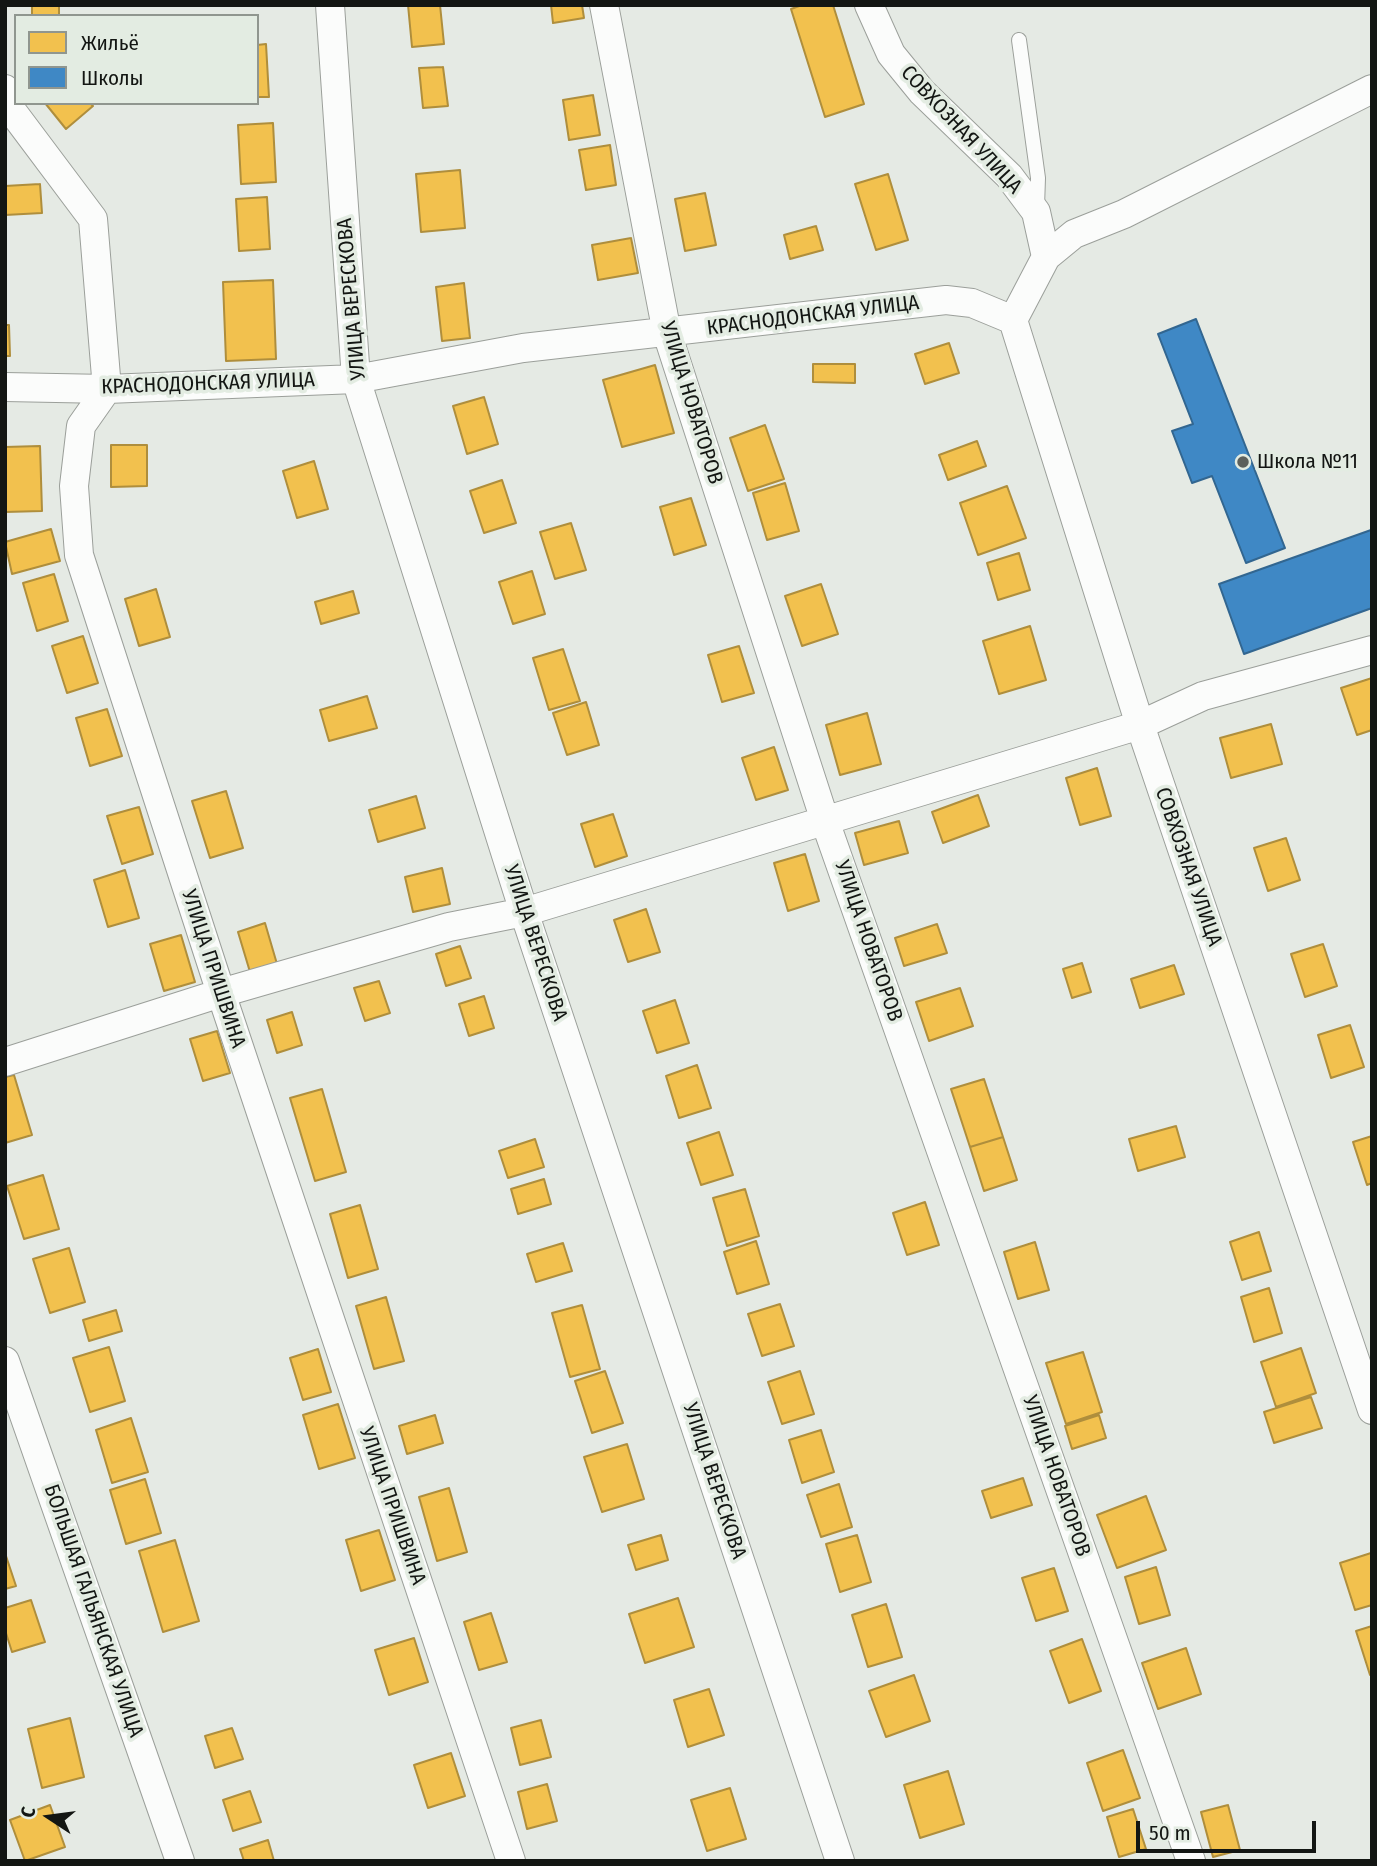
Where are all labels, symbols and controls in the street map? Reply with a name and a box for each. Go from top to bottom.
legend [14,14,259,105]
text: Жильё [81,30,139,56]
street label: СОВХОЗНАЯ УЛИЦА [895,61,1027,199]
text: Школы [81,65,144,91]
street label: УЛИЦА ВЕРЕСКОВА [332,217,372,381]
street label: КРАСНОДОНСКАЯ УЛИЦА [705,290,921,342]
street label: УЛИЦА НОВАТОРОВ [654,319,728,487]
street label: КРАСНОДОНСКАЯ УЛИЦА [101,368,315,400]
place label: Школа №11 [1257,449,1358,475]
marker: Школа №11 [1235,454,1251,470]
street label: СОВХОЗНАЯ УЛИЦА [1149,784,1227,950]
street label: УЛИЦА НОВАТОРОВ [829,857,907,1025]
street label: УЛИЦА ВЕРЕСКОВА [498,862,572,1024]
street label: УЛИЦА ПРИШВИНА [175,887,251,1051]
street label: УЛИЦА НОВАТОРОВ [1017,1392,1095,1560]
street label: УЛИЦА ВЕРЕСКОВА [677,1400,751,1562]
street label: УЛИЦА ПРИШВИНА [353,1424,431,1588]
street label: БОЛЬШАЯ ГАЛЬЯНСКАЯ УЛИЦА [38,1481,148,1741]
north arrow [14,1782,84,1852]
text: С [16,1805,40,1820]
scale bar [1139,1806,1319,1850]
text: 50 m [1149,1820,1191,1846]

